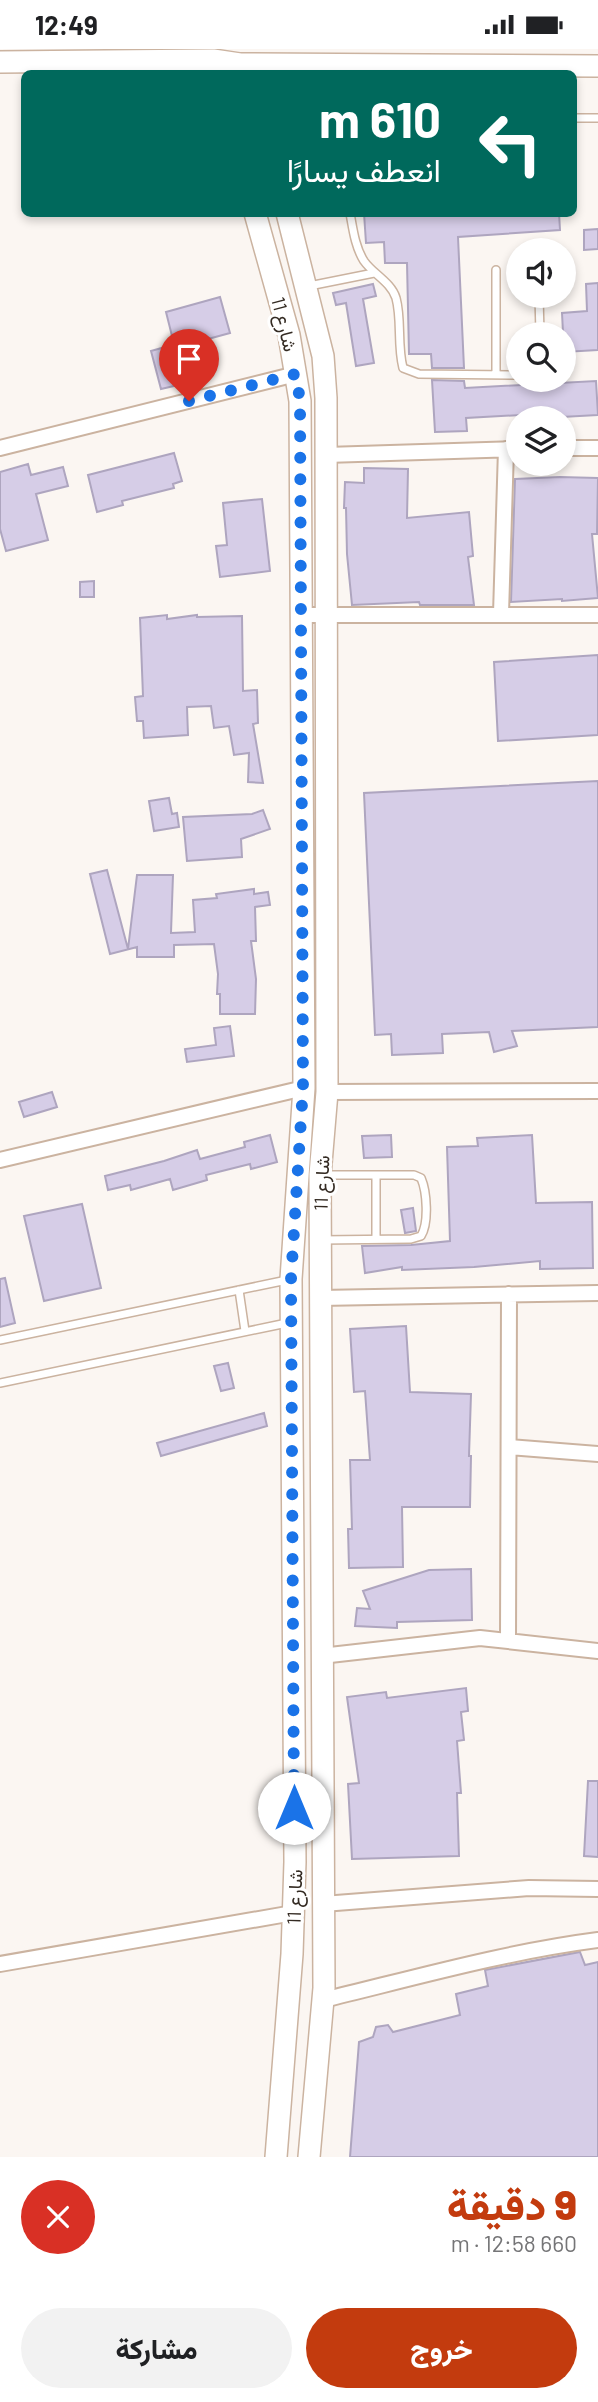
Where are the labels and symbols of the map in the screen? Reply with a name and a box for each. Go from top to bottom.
street label: شارع 11 [265,294,303,354]
pin [159,329,219,401]
street label: شارع 11 [309,1155,335,1211]
position arrow [257,1771,331,1845]
street label: شارع 11 [282,1869,308,1925]

